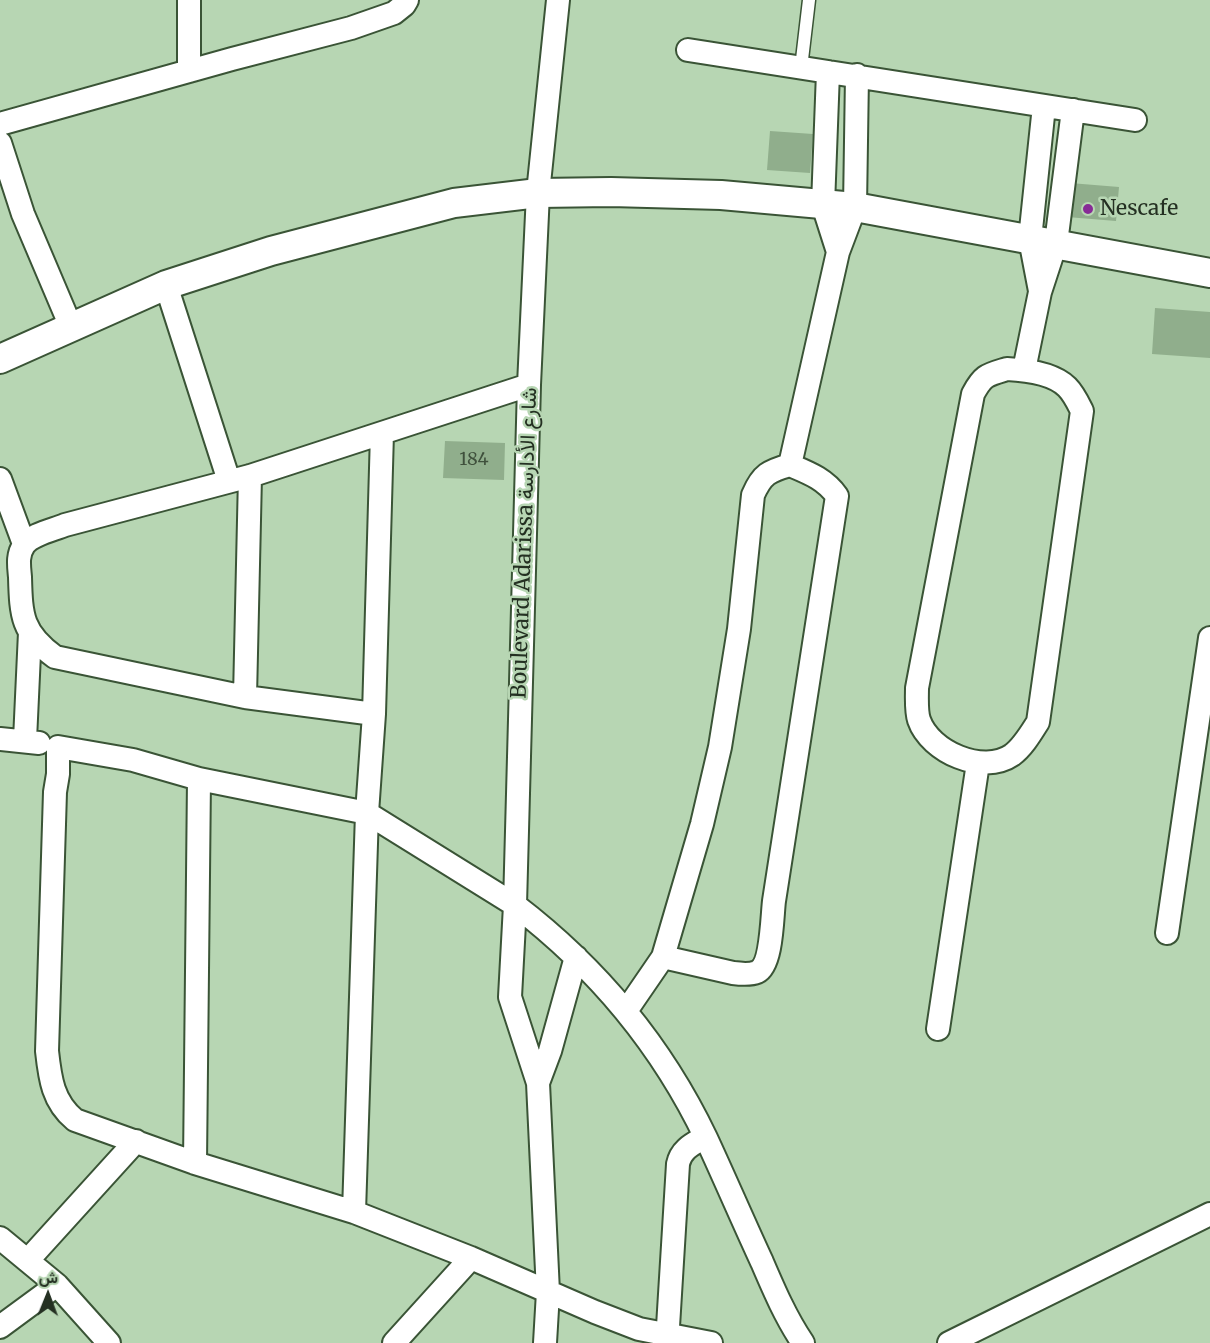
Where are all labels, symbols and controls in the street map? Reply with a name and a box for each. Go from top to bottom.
place label: Nescafe [1100,196,1178,222]
marker: Nescafe [1081,202,1095,216]
street label: Boulevard Adarissa شارع الأدارسة [507,387,543,699]
house number: 184 [459,449,489,471]
north arrow [18,1265,78,1325]
text: ش [39,1267,58,1287]

